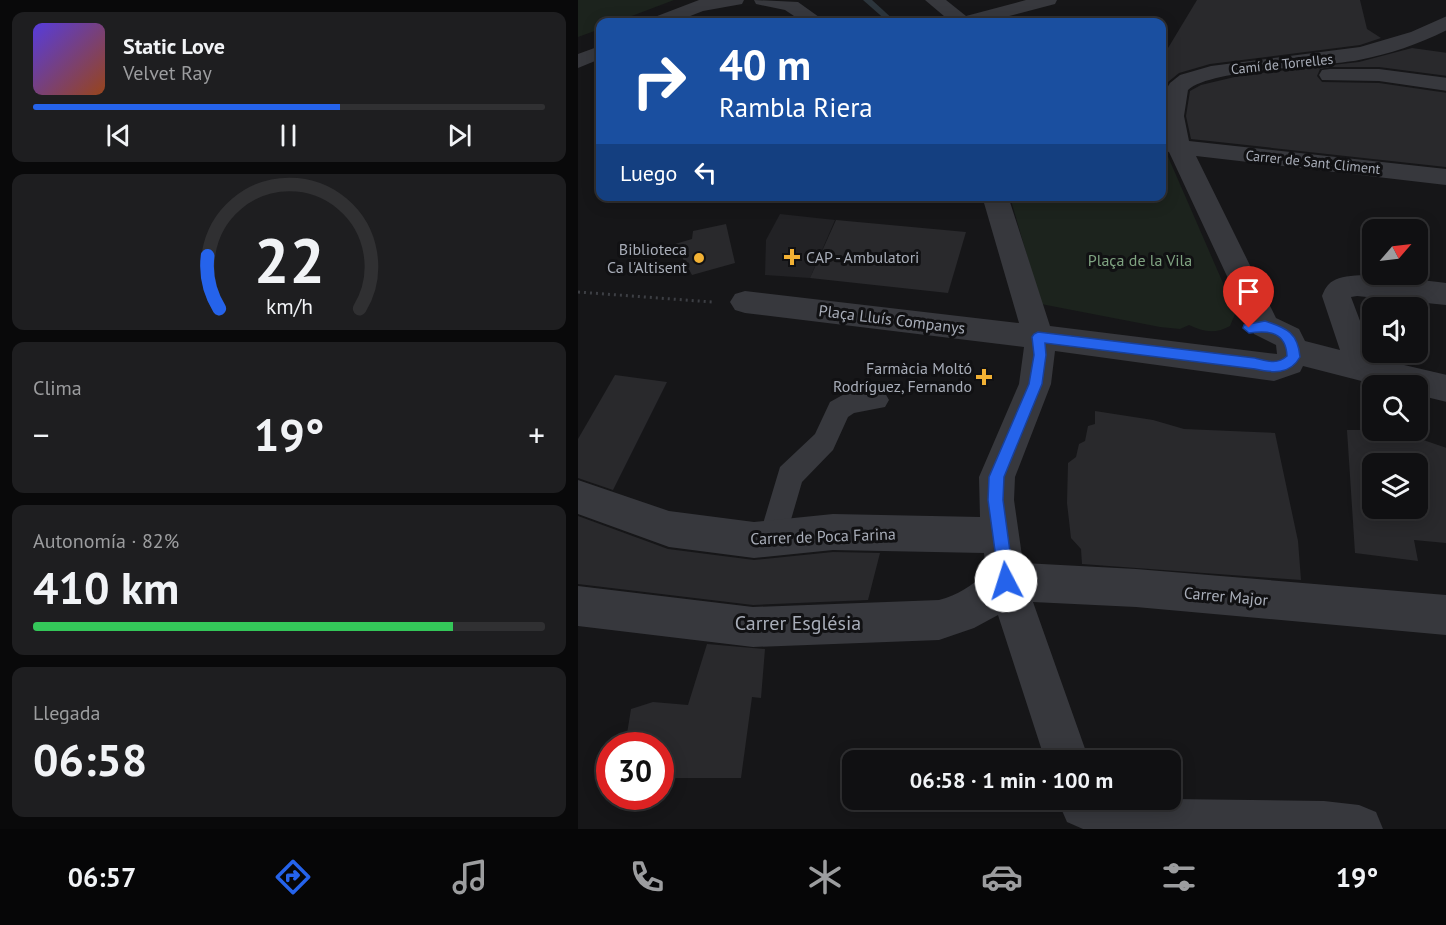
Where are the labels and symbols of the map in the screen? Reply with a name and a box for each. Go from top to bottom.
street label: Camí de Torrelles [1230,50,1334,78]
street label: Carrer de Sant Climent [1245,146,1382,178]
north arrow [1362,219,1428,285]
place label: Biblioteca Ca l'Altisent [607,239,688,277]
place label: CAP - Ambulatori [806,247,919,267]
marker: CAP - Ambulatori [783,248,801,266]
park label: Plaça de la Vila [1088,250,1192,270]
marker: Biblioteca Ca l'Altisent [692,251,706,265]
pin [1223,266,1274,328]
street label: Plaça Lluís Companys [818,300,967,338]
place label: Farmàcia Moltó Rodríguez, Fernando [833,358,972,396]
marker: Farmàcia Moltó Rodríguez, Fernando [977,370,991,384]
street label: Carrer de Poca Farina [750,523,896,549]
position arrow [974,549,1038,613]
street label: Carrer Major [1183,582,1269,610]
street label: Carrer Església [735,610,861,636]
speed limit sign: 30 [596,732,674,810]

